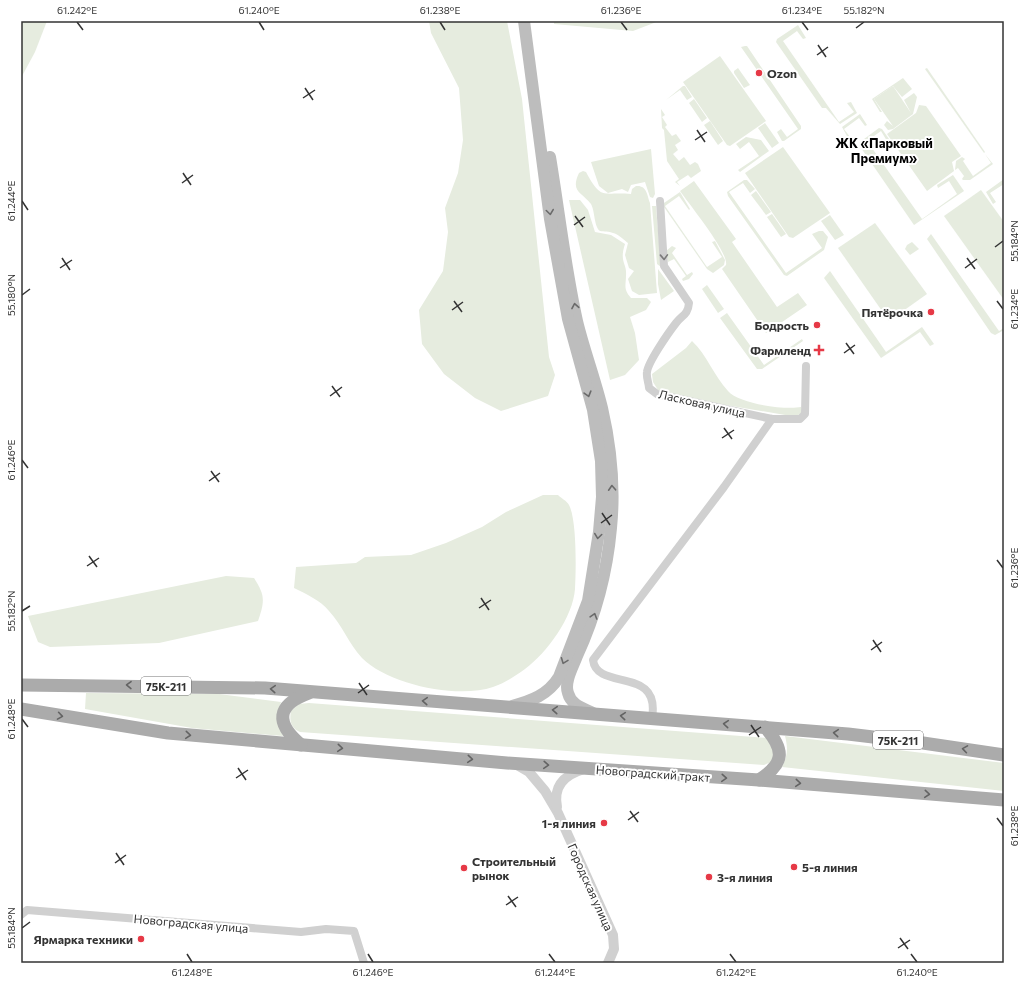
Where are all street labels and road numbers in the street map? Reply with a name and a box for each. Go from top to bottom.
street label: Ласковая улица [657,386,747,420]
road number: 75К-211 [141,677,191,695]
road number: 75К-211 [873,731,923,749]
street label: Новоградский тракт [595,762,711,784]
street label: Городская улица [565,841,617,933]
street label: Новоградская улица [133,911,249,935]

